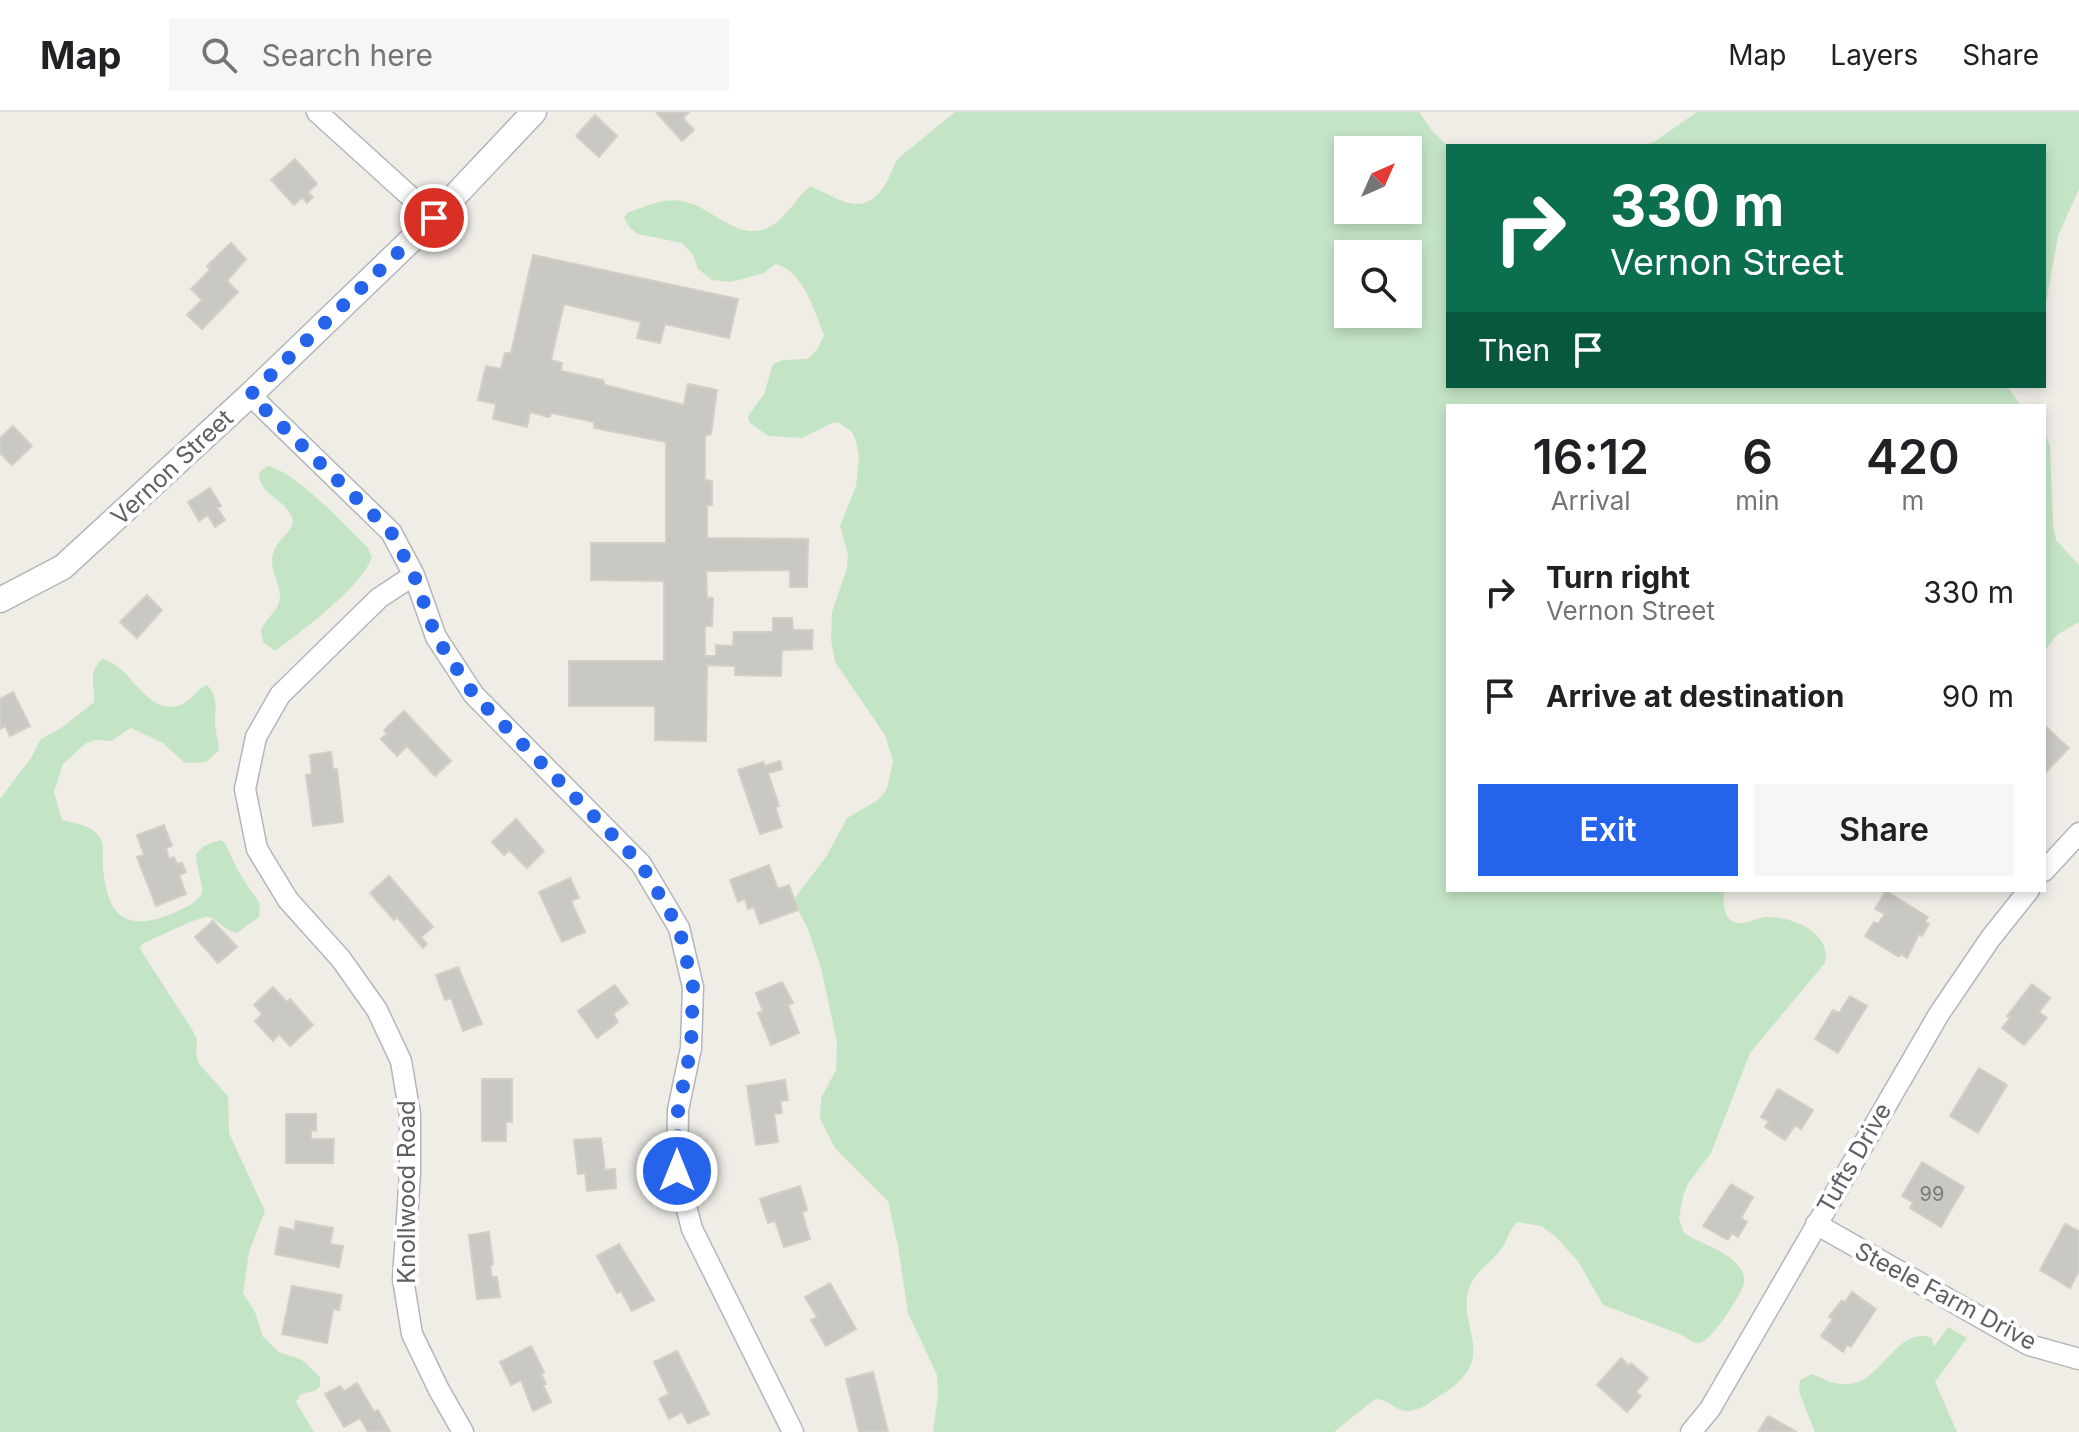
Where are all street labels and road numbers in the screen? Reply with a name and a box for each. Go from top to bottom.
street label: Vernon Street [105,403,239,531]
street label: Tufts Drive [1811,1098,1897,1218]
street label: Knollwood Road [392,1100,421,1284]
street label: Steele Farm Drive [1850,1236,2042,1356]

